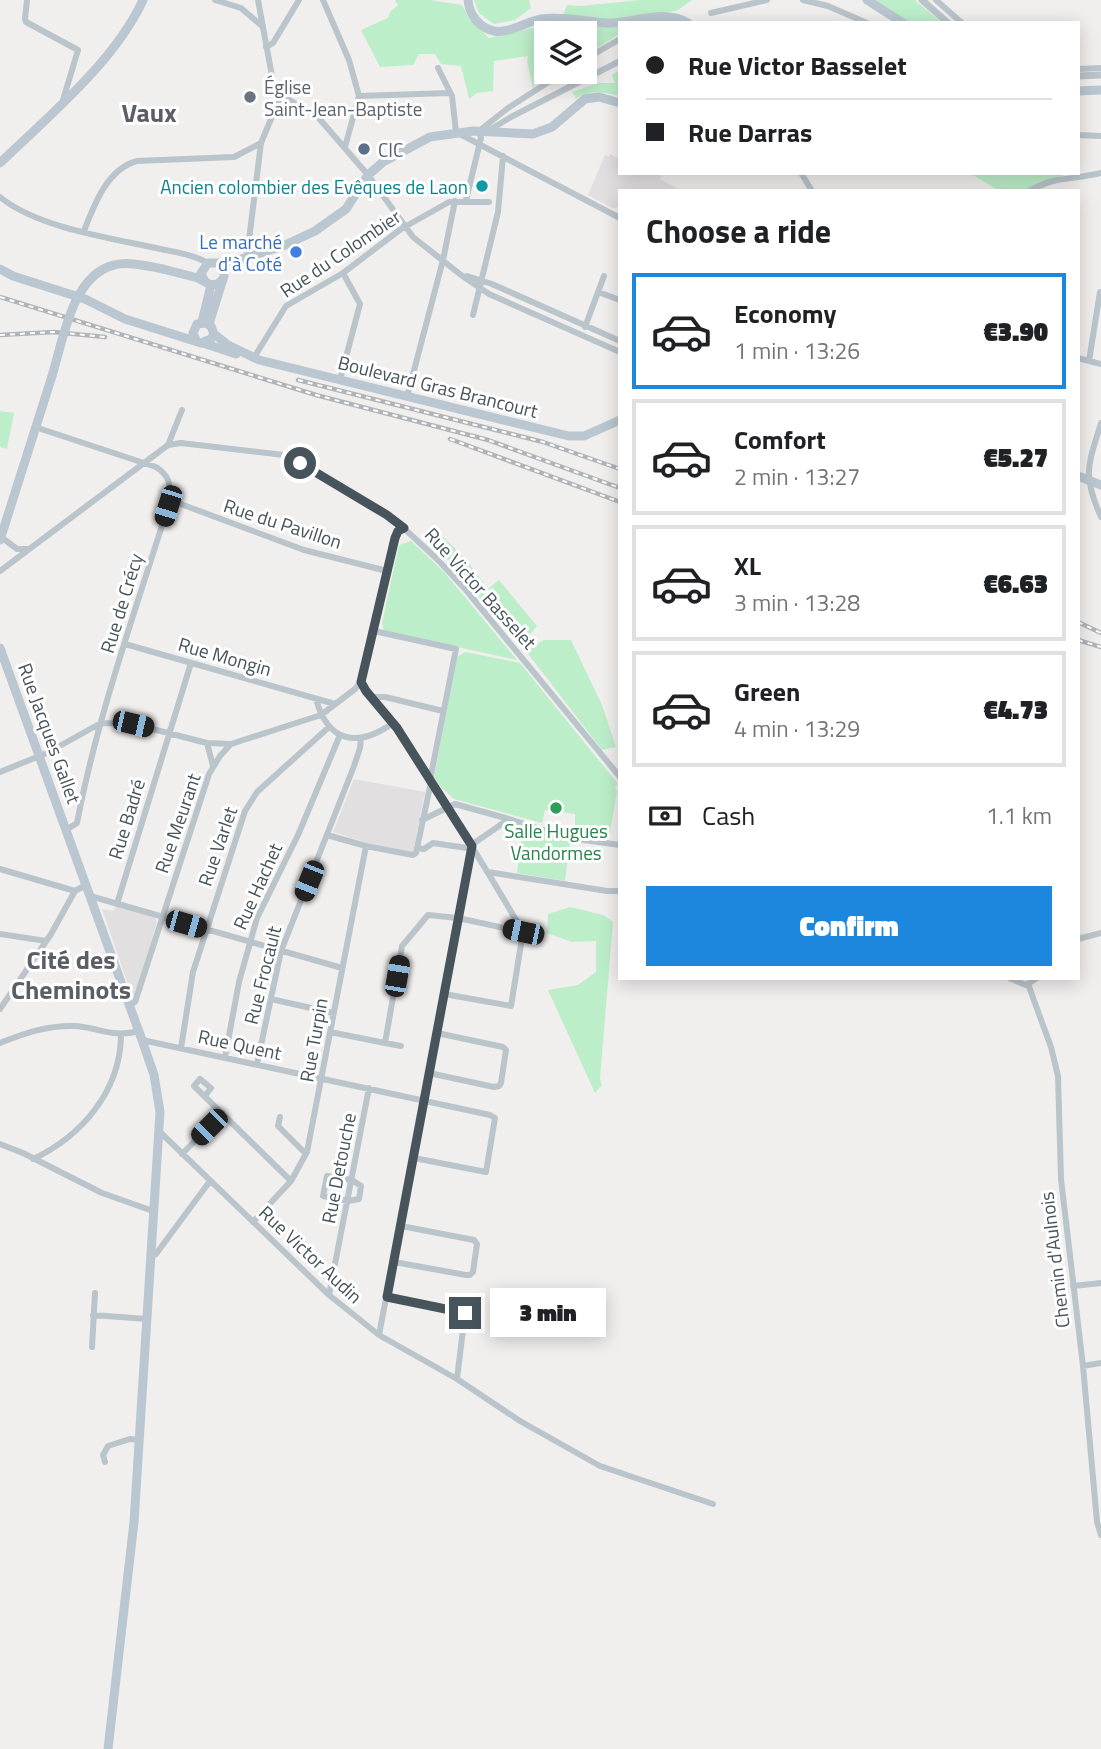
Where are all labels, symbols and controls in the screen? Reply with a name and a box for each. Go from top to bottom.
map controls [534,21,597,84]
button: layers [534,21,597,84]
text: Rue Victor Basselet [688,46,907,85]
place label: Église Saint-Jean-Baptiste [264,72,422,123]
marker: Église Saint-Jean-Baptiste [242,89,258,105]
district label: Vaux [121,93,177,132]
text: Rue Darras [688,113,812,152]
place label: CIC [378,135,403,164]
marker: CIC [356,141,372,157]
place label: Ancien colombier des Evêques de Laon [160,172,468,201]
marker: Ancien colombier des Evêques de Laon [474,178,490,194]
street label: Rue du Colombier [274,201,407,304]
text: Choose a ride [646,207,831,255]
place label: Le marché d'à Coté [199,227,282,278]
marker: Le marché d'à Coté [288,244,304,260]
text: Economy [734,294,836,333]
icon: car [650,300,713,363]
text: €3.90 [983,312,1048,351]
text: 1 min · 13:26 [734,333,860,368]
street label: Boulevard Gras Brancourt [335,347,541,425]
text: Comfort [734,420,826,459]
icon: car [650,426,713,489]
text: €5.27 [983,438,1048,477]
route start [284,447,316,479]
text: 2 min · 13:27 [734,459,860,494]
car [152,483,185,529]
street label: Rue du Pavillon [220,490,346,556]
street label: Rue Victor Basselet [418,520,544,656]
text: XL [734,546,761,585]
street label: Rue de Crécy [92,549,150,657]
icon: car [650,552,713,615]
text: €6.63 [983,564,1048,603]
text: 3 min · 13:28 [734,585,860,620]
street label: Rue Mongin [175,629,275,683]
street label: Rue Jacques Gallet [11,659,89,808]
text: Green [734,672,800,711]
icon: car [650,678,713,741]
text: €4.73 [983,690,1048,729]
car [111,709,156,739]
text: 4 min · 13:29 [734,711,860,746]
street label: Rue Meurant [146,769,208,877]
street label: Rue Badré [100,775,152,863]
text: Cash [702,796,755,835]
icon: cash [646,797,684,835]
text: 1.1 km [986,798,1052,833]
marker: Salle Hugues Vandormes [548,800,564,816]
street label: Rue Varlet [190,802,244,890]
place label: Salle Hugues Vandormes [504,816,608,867]
street label: Rue Hachet [225,838,289,934]
car [292,858,327,904]
button: Confirm [646,886,1052,966]
car [163,908,210,940]
car [501,917,546,947]
street label: Rue Frocault [236,922,288,1027]
district label: Cité des Cheminots [11,940,131,1009]
car [384,953,411,999]
street label: Rue Turpin [291,996,335,1084]
street label: Rue Quent [196,1021,285,1067]
car [187,1105,232,1149]
street label: Rue Detouche [313,1110,363,1226]
street label: Chemin d'Aulnois [1031,1190,1077,1330]
street label: Rue Victor Audin [253,1198,369,1310]
callout: 3 min [490,1288,605,1338]
text: 3 min [519,1295,577,1330]
route end [449,1297,481,1329]

